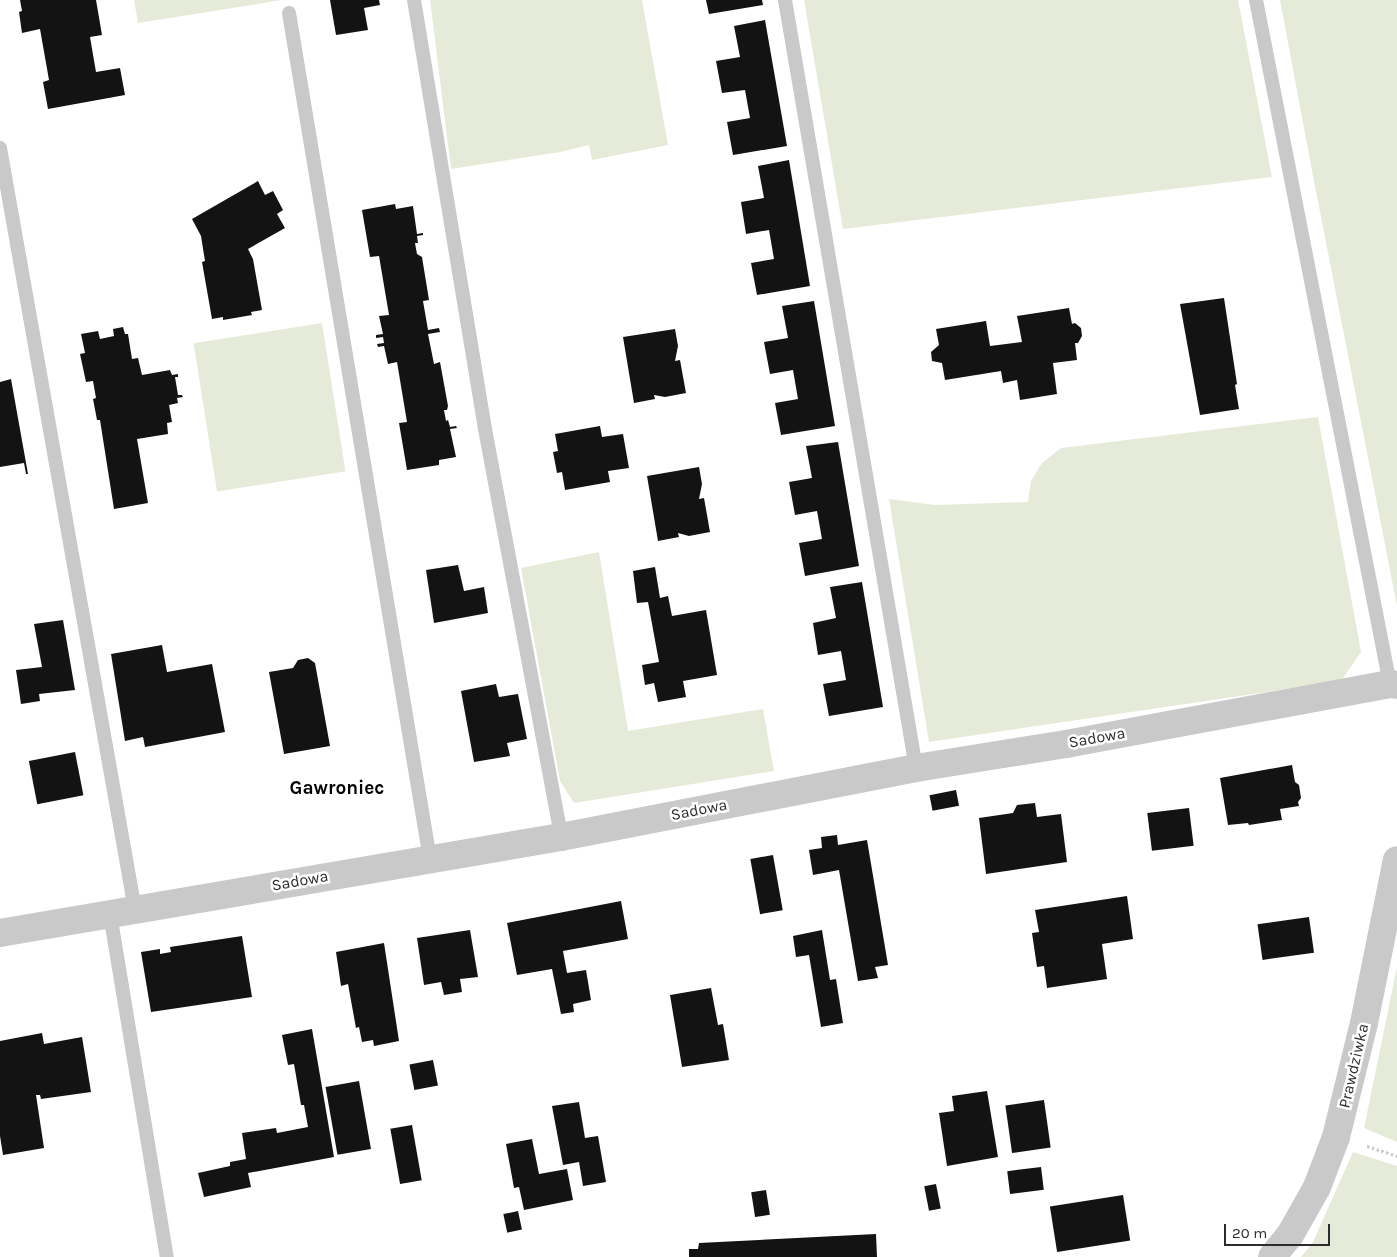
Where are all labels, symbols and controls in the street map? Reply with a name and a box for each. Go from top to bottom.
street label: Sadowa [1067,724,1127,752]
district label: Gawroniec [290,778,384,800]
street label: Sadowa [669,795,729,825]
street label: Sadowa [270,867,330,895]
street label: Prawdziwka [1335,1022,1373,1110]
scale bar [1227,1214,1333,1246]
text: 20 m [1232,1224,1267,1242]

